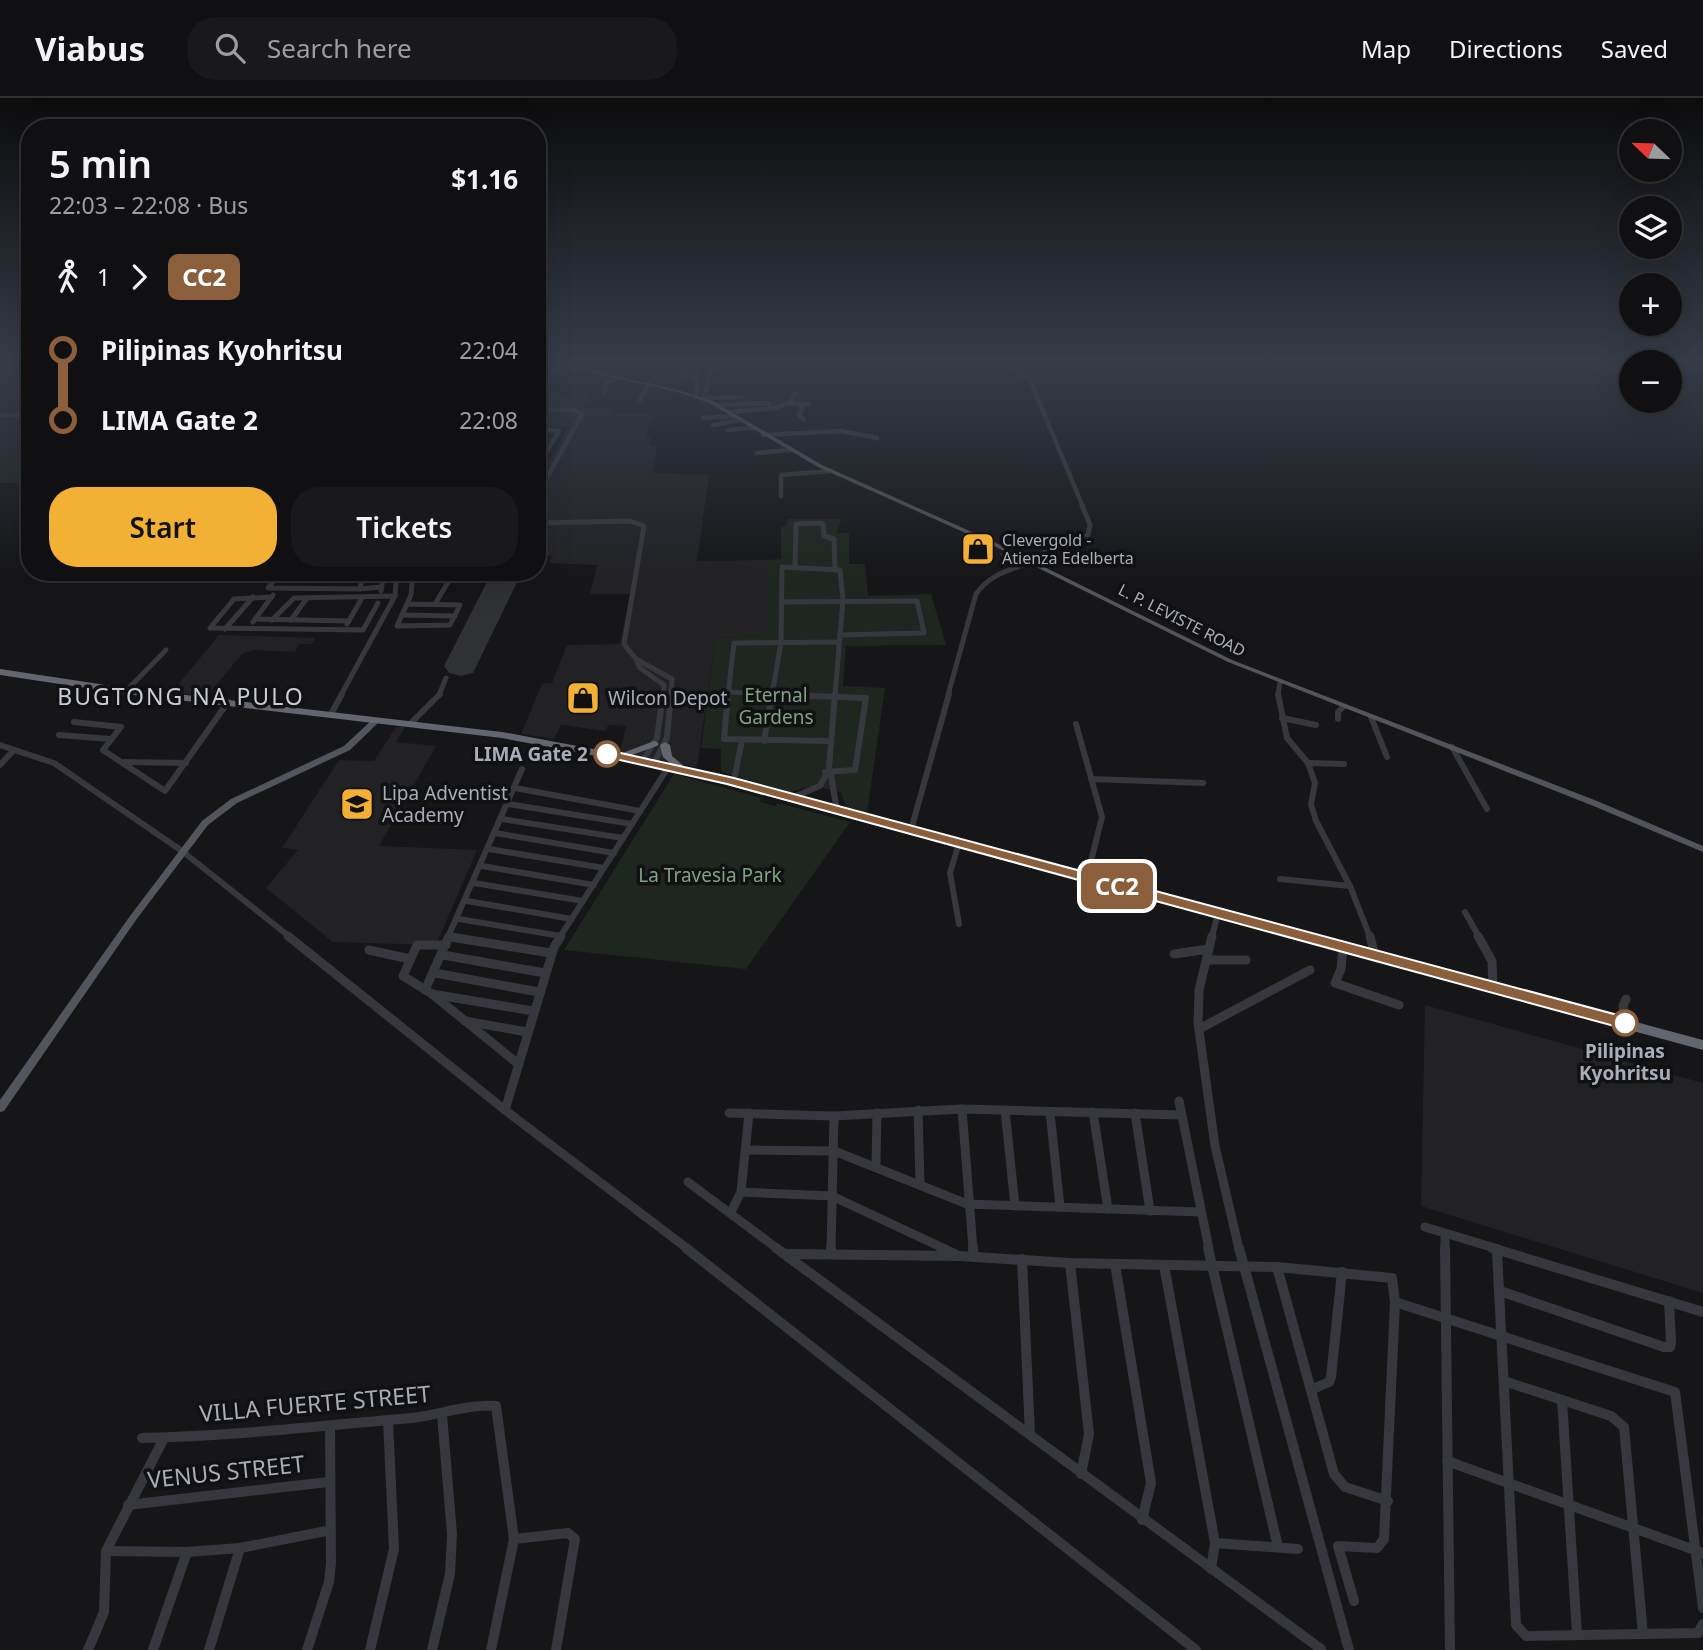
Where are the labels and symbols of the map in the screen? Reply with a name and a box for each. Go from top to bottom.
north arrow [1619,119,1682,182]
place label: Clevergold - Atienza Edelberta [1002,529,1134,569]
shop icon: Clevergold - Atienza Edelberta [959,530,997,568]
street label: L. P. LEVISTE ROAD [1115,578,1249,662]
shop icon: Wilcon Depot [564,679,602,717]
district label: BUGTONG NA PULO [57,680,305,712]
park label: Eternal Gardens [738,682,814,730]
place label: Wilcon Depot [608,685,728,711]
place label: LIMA Gate 2 [473,741,588,767]
marker: LIMA Gate 2 [594,741,620,767]
place label: Lipa Adventist Academy [382,780,508,828]
school or university icon: Lipa Adventist Academy [338,785,376,823]
park label: La Travesia Park [638,862,782,888]
line badge: CC2 [1077,863,1157,909]
marker: Pilipinas Kyohritsu [1612,1010,1638,1036]
place label: Pilipinas Kyohritsu [1579,1038,1671,1086]
street label: VILLA FUERTE STREET [198,1377,432,1429]
street label: VENUS STREET [146,1447,306,1495]

